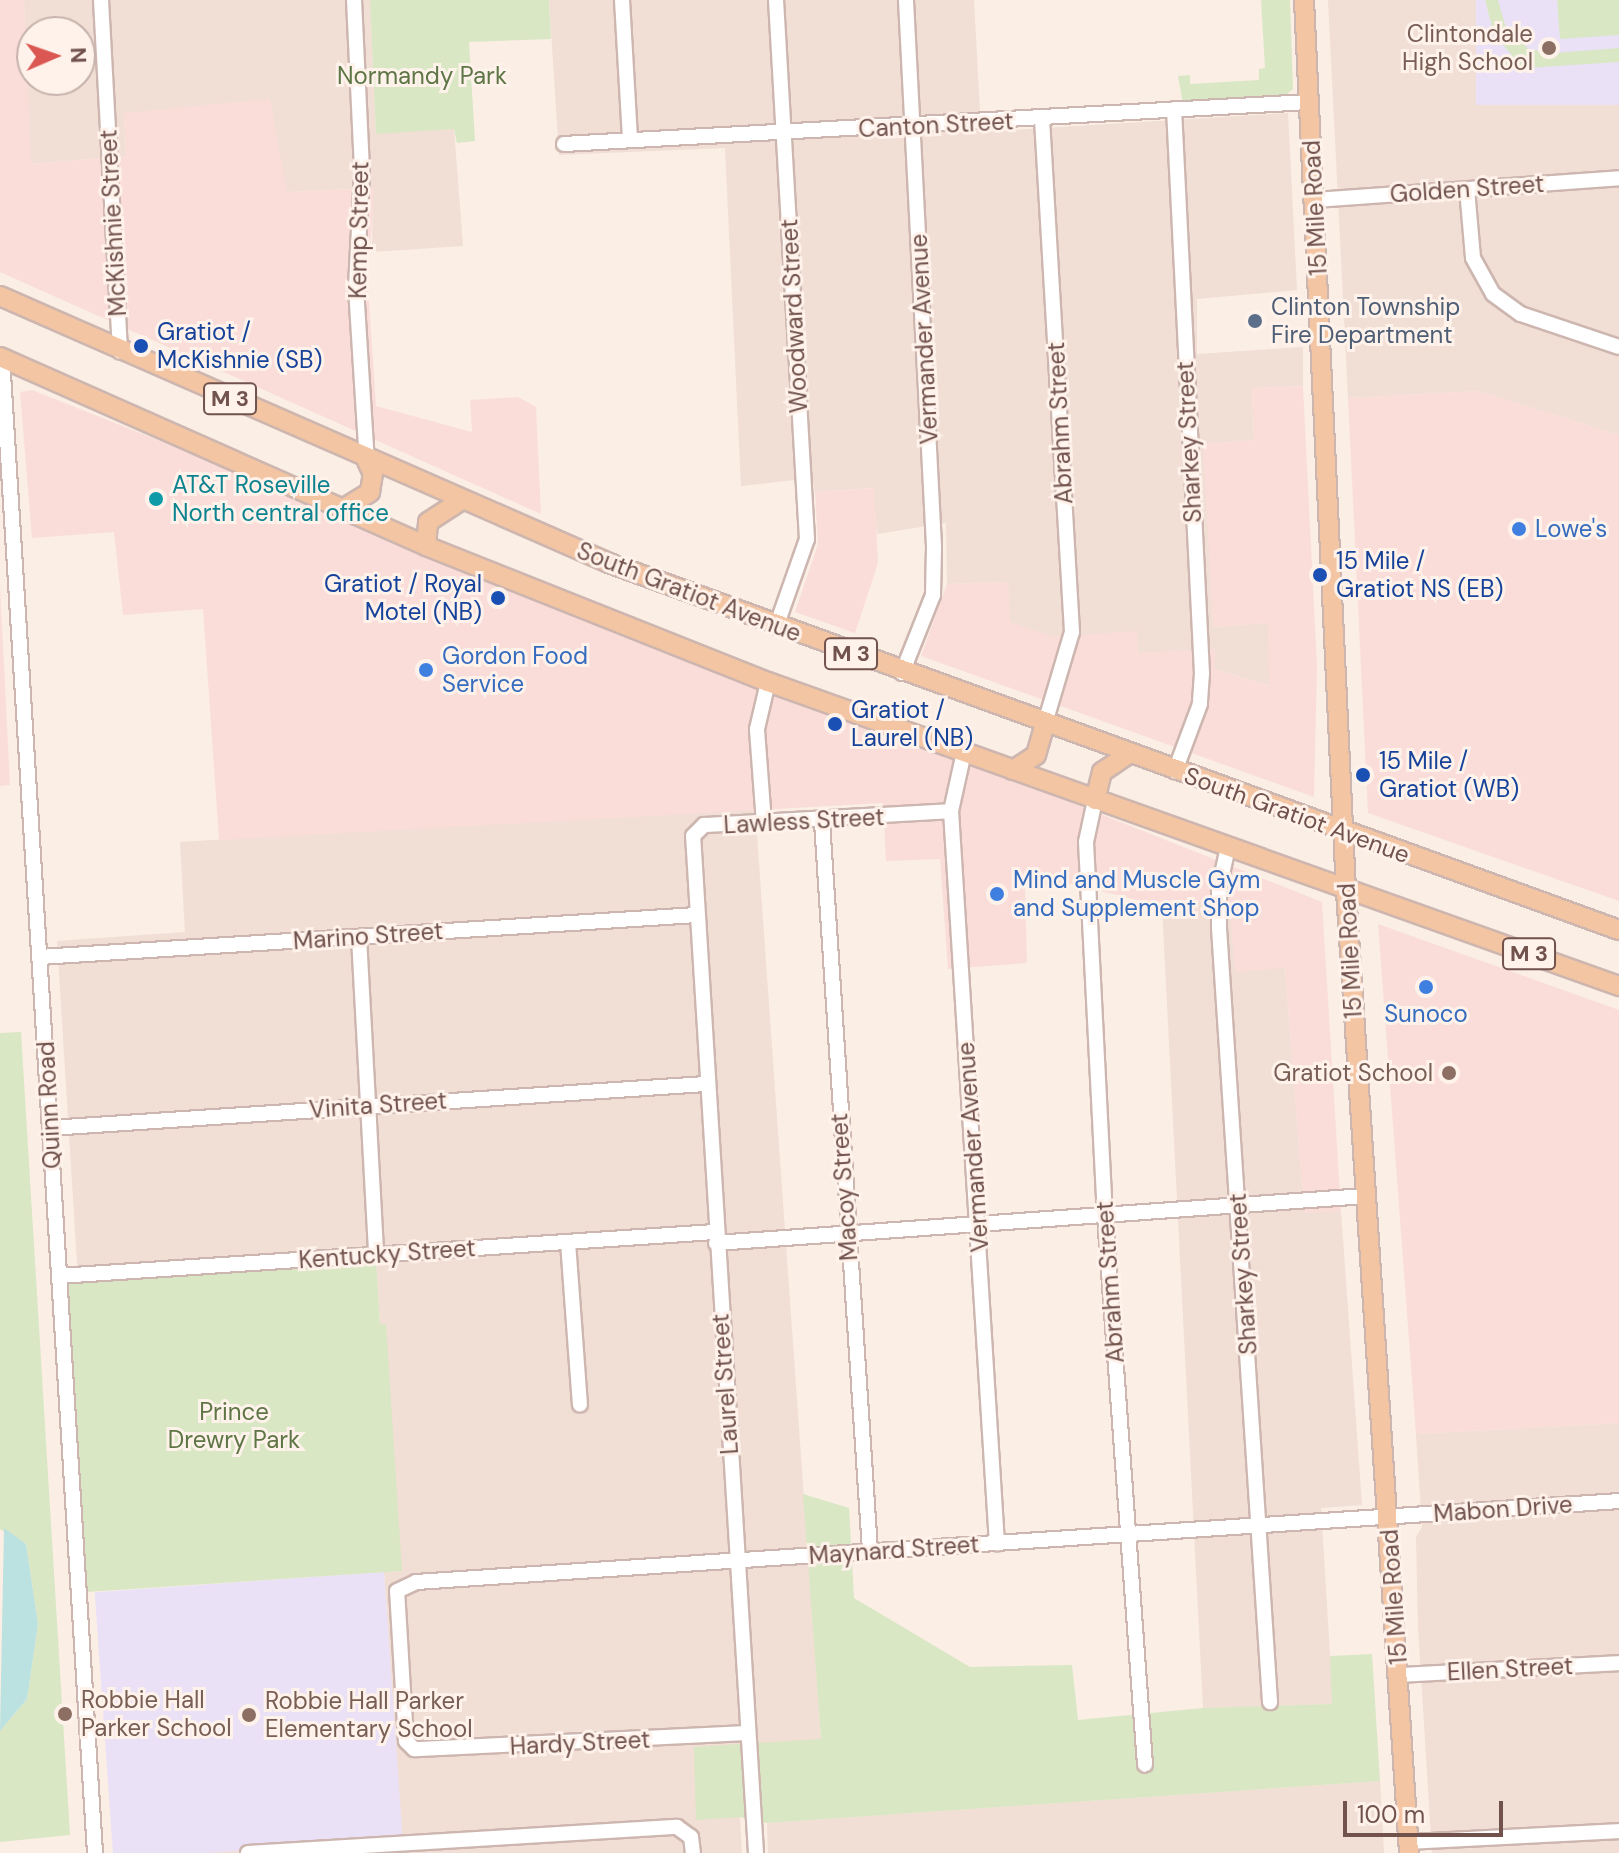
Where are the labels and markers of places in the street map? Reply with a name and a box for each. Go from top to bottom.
place label: Clintondale High School [1402,20,1533,76]
marker: Clintondale High School [1540,39,1558,57]
place label: Clinton Township Fire Department [1271,293,1460,349]
marker: Clinton Township Fire Department [1246,312,1264,330]
place label: Gratiot / McKishnie (SB) [157,318,322,374]
marker: Gratiot / McKishnie (SB) [132,337,150,355]
place label: AT&T Roseville North central office [172,471,389,527]
marker: AT&T Roseville North central office [147,490,165,508]
place label: Lowe's [1535,515,1607,543]
marker: Lowe's [1510,520,1528,538]
place label: 15 Mile / Gratiot NS (EB) [1336,547,1503,603]
marker: 15 Mile / Gratiot NS (EB) [1311,566,1329,584]
place label: Gratiot / Royal Motel (NB) [324,570,482,626]
marker: Gratiot / Royal Motel (NB) [489,589,507,607]
place label: Gordon Food Service [442,642,588,698]
marker: Gordon Food Service [417,661,435,679]
place label: Gratiot / Laurel (NB) [851,696,973,752]
marker: Gratiot / Laurel (NB) [826,715,844,733]
place label: 15 Mile / Gratiot (WB) [1379,747,1519,803]
marker: 15 Mile / Gratiot (WB) [1354,766,1372,784]
place label: Mind and Muscle Gym and Supplement Shop [1013,866,1260,922]
marker: Mind and Muscle Gym and Supplement Shop [988,885,1006,903]
marker: Sunoco [1417,978,1435,996]
place label: Sunoco [1384,1000,1468,1028]
place label: Gratiot School [1273,1059,1433,1087]
marker: Gratiot School [1440,1064,1458,1082]
place label: Robbie Hall Parker School [81,1686,232,1742]
place label: Robbie Hall Parker Elementary School [265,1687,473,1743]
marker: Robbie Hall Parker School [56,1705,74,1723]
marker: Robbie Hall Parker Elementary School [240,1706,258,1724]

